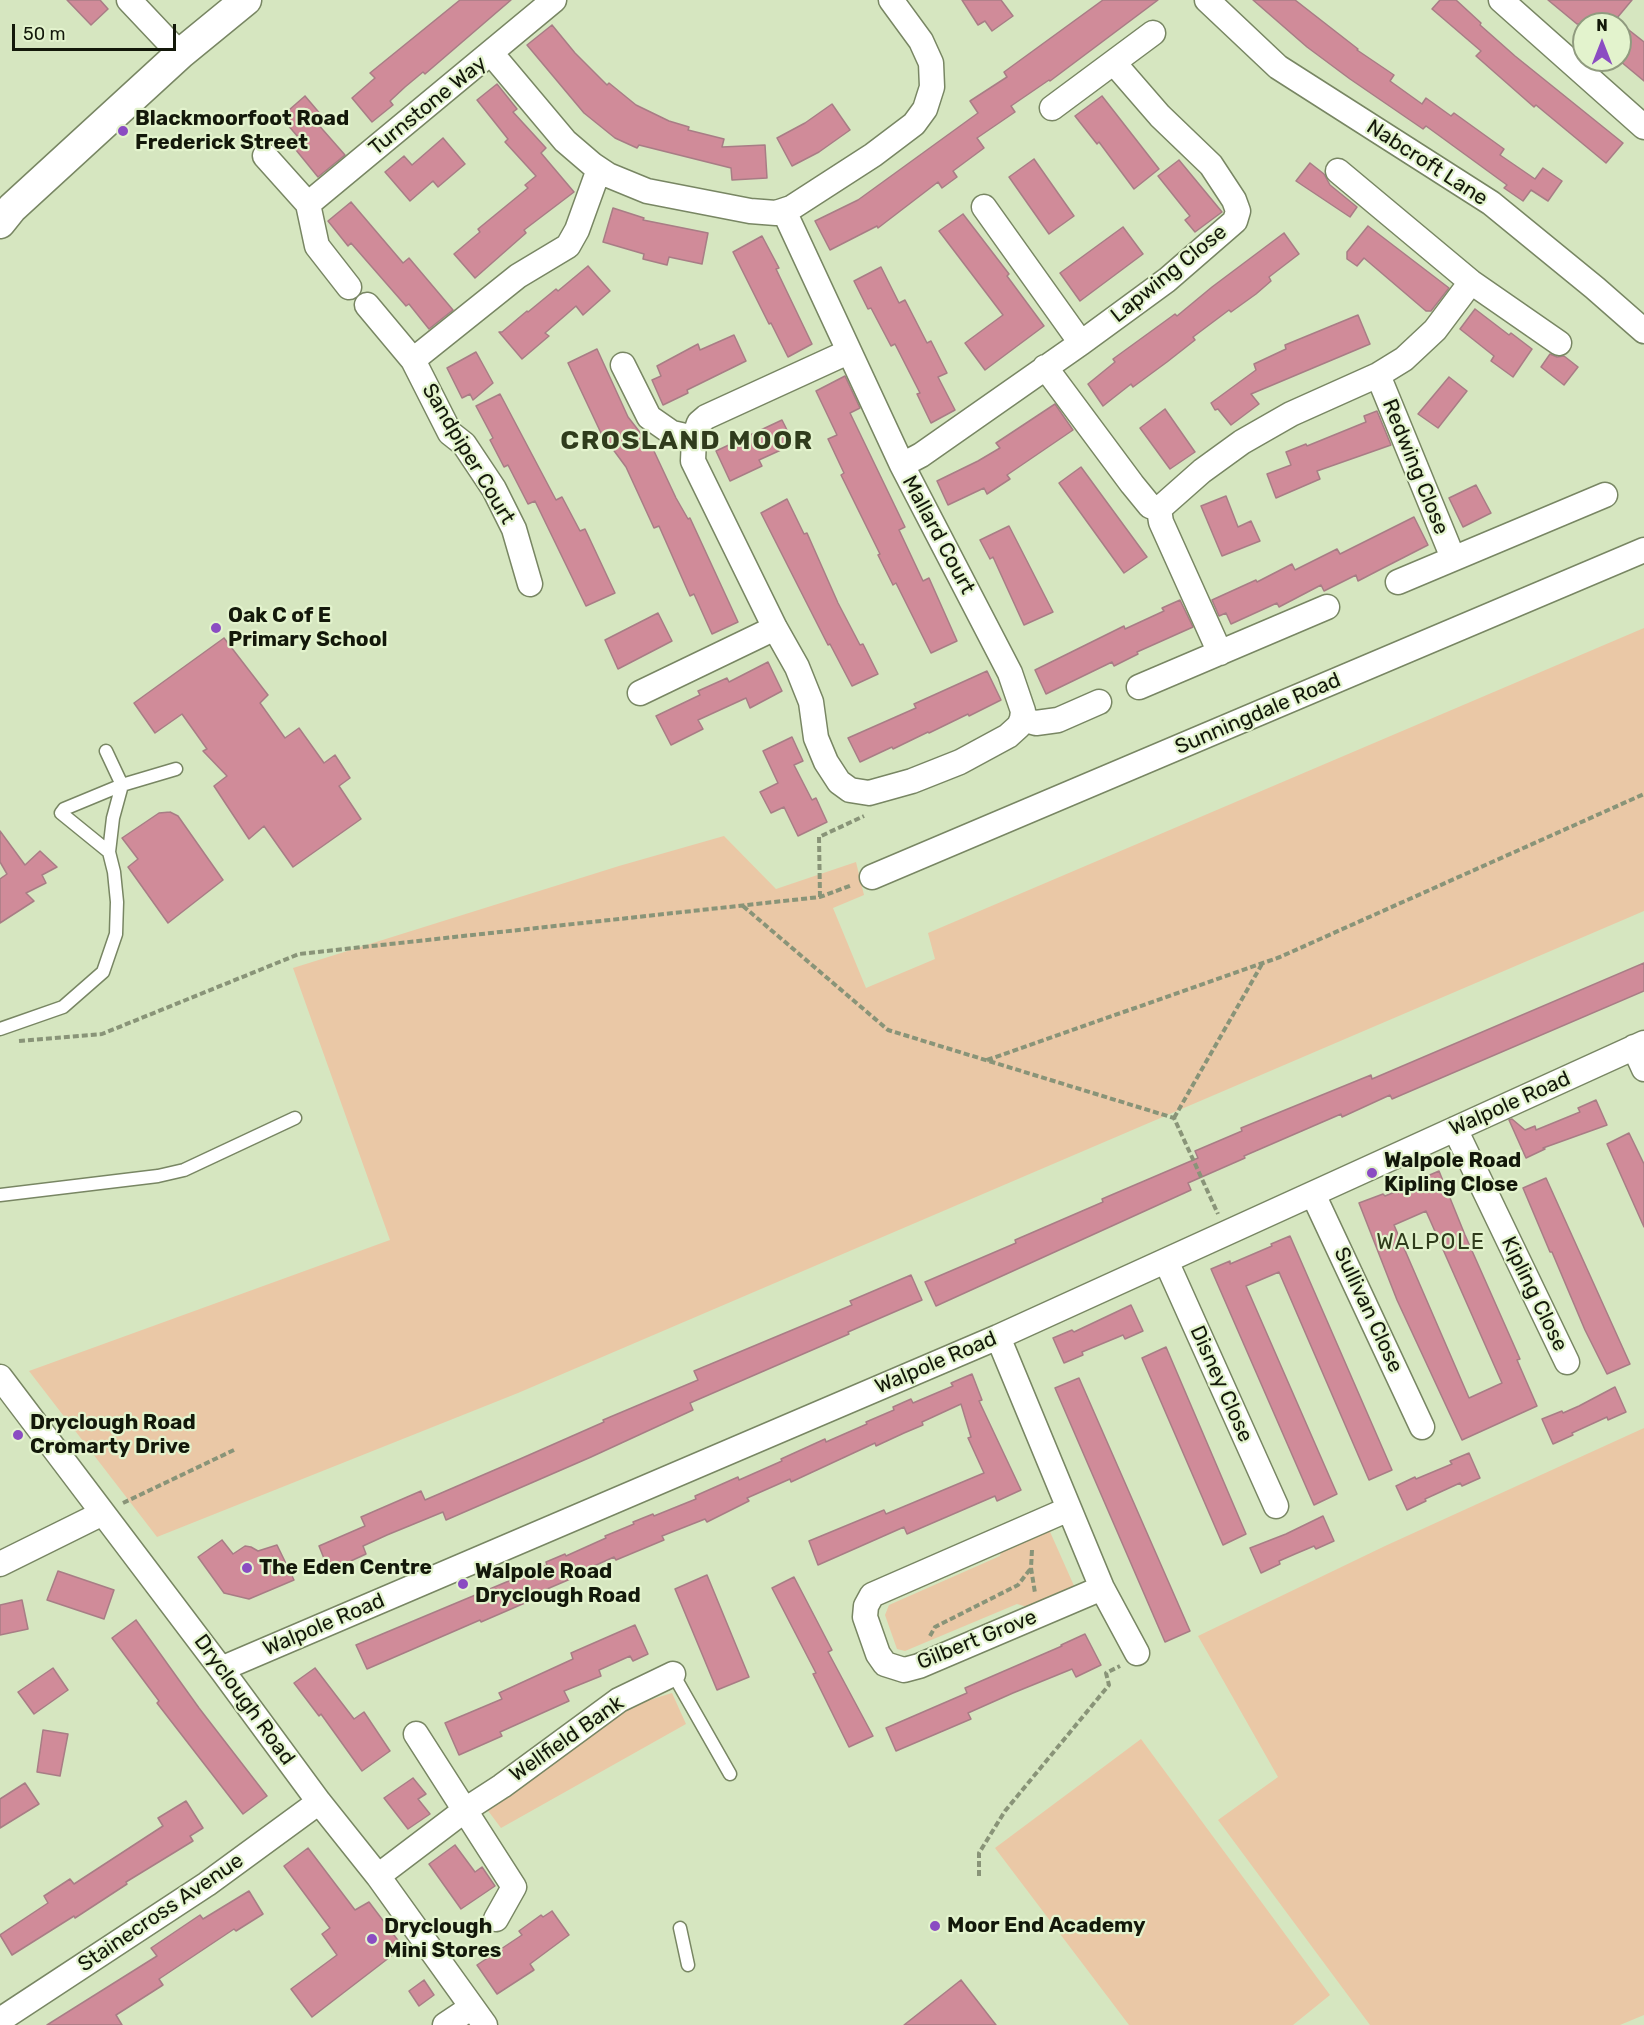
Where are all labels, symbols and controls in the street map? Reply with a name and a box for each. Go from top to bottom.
scale bar [15,12,178,50]
north arrow [1572,12,1632,72]
text: N [1596,16,1608,35]
text: 50 m [23,23,66,45]
street label: Turnstone Way [364,51,492,161]
place label: Blackmoorfoot Road Frederick Street [135,106,349,156]
street label: Nabcroft Lane [1362,114,1492,212]
marker: Blackmoorfoot Road Frederick Street [116,124,130,138]
street label: Lapwing Close [1106,220,1232,328]
street label: Sandpiper Court [416,379,520,529]
street label: Redwing Close [1376,396,1454,538]
district label: CROSLAND MOOR [560,425,814,457]
street label: Mallard Court [896,472,980,598]
place label: Oak C of E Primary School [228,603,388,653]
marker: Oak C of E Primary School [209,621,223,635]
street label: Sunningdale Road [1171,668,1345,760]
street label: Walpole Road [1446,1066,1574,1142]
place label: Walpole Road Kipling Close [1384,1148,1521,1198]
marker: Walpole Road Kipling Close [1365,1166,1379,1180]
district label: WALPOLE [1376,1230,1486,1256]
street label: Kipling Close [1495,1233,1573,1355]
street label: Sullivan Close [1328,1243,1408,1377]
street label: Disney Close [1184,1322,1258,1446]
street label: Walpole Road [872,1326,1000,1400]
place label: Dryclough Road Cromarty Drive [30,1410,196,1460]
marker: Dryclough Road Cromarty Drive [11,1428,25,1442]
place label: The Eden Centre [259,1555,432,1581]
place label: Walpole Road Dryclough Road [475,1559,641,1609]
marker: The Eden Centre [240,1561,254,1575]
marker: Walpole Road Dryclough Road [456,1577,470,1591]
street label: Walpole Road [260,1588,388,1662]
street label: Gilbert Grove [913,1605,1041,1675]
street label: Dryclough Road [188,1630,300,1770]
street label: Wellfield Bank [505,1690,629,1788]
street label: Stainecross Avenue [74,1848,248,1978]
place label: Moor End Academy [947,1913,1145,1939]
place label: Dryclough Mini Stores [384,1914,501,1964]
marker: Moor End Academy [928,1919,942,1933]
marker: Dryclough Mini Stores [365,1932,379,1946]

